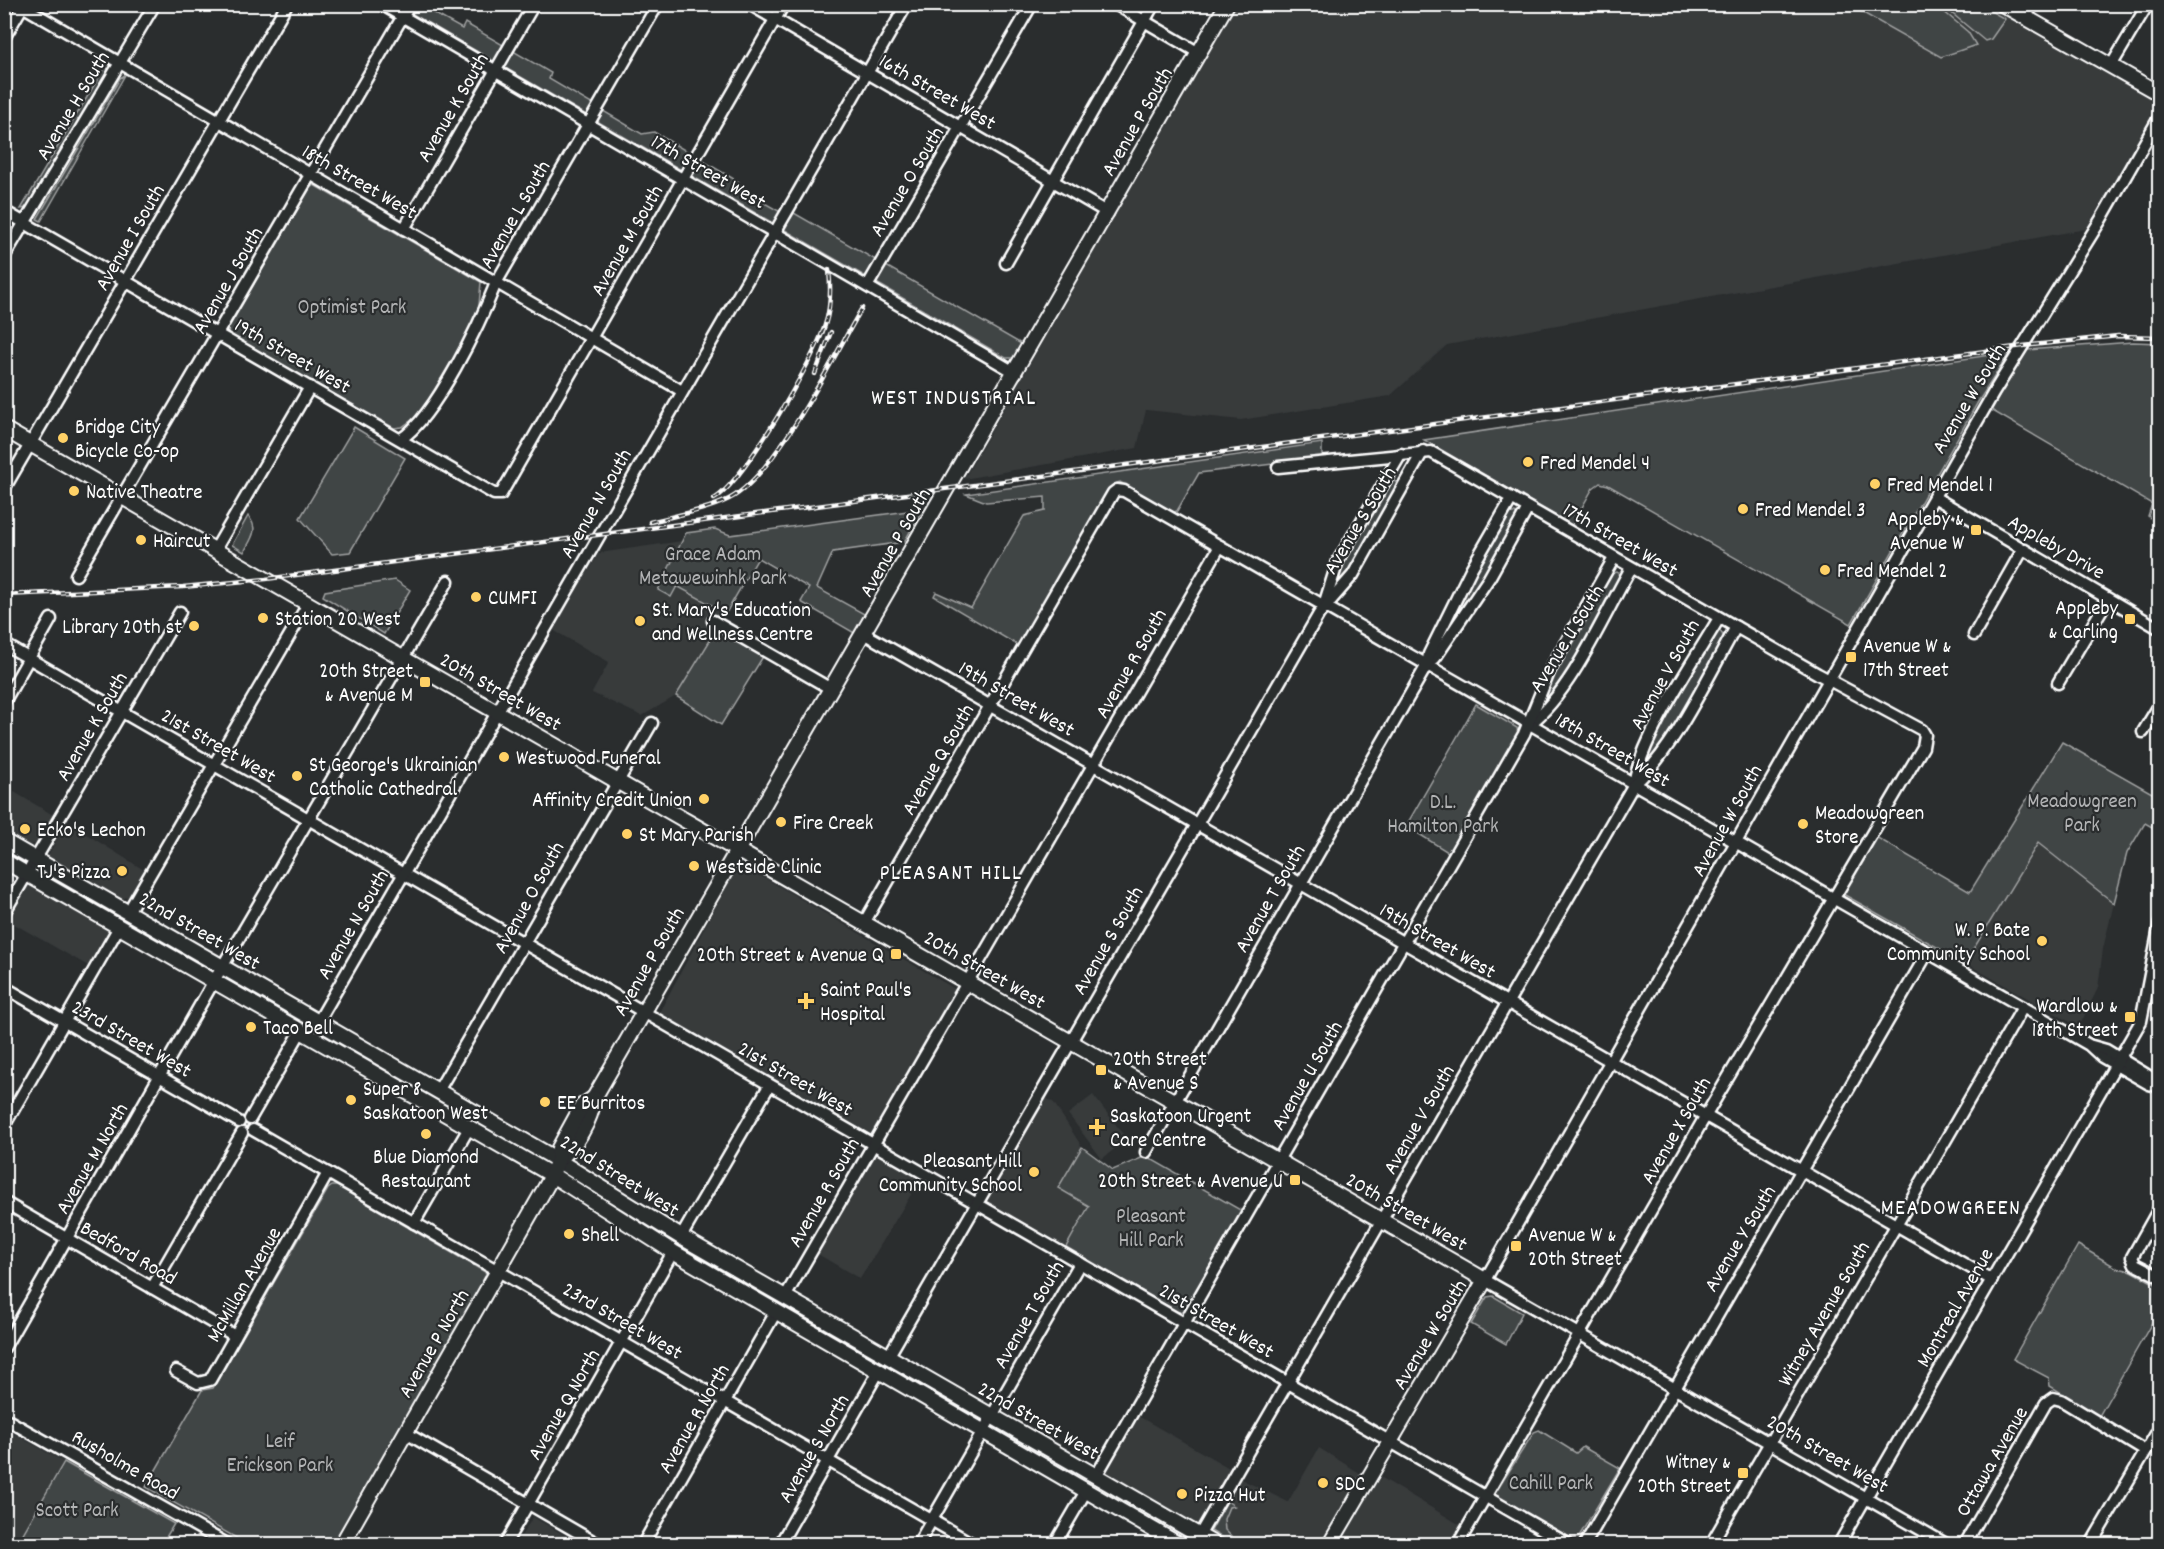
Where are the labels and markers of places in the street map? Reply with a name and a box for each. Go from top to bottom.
place label: Bridge City Bicycle Co-op [75,414,179,468]
marker: Bridge City Bicycle Co-op [56,431,70,445]
place label: Fred Mendel 4 [1540,450,1650,480]
marker: Fred Mendel 4 [1521,455,1535,469]
place label: Fred Mendel 1 [1887,472,1993,502]
marker: Fred Mendel 1 [1868,477,1882,491]
place label: Native Theatre [86,479,203,509]
marker: Native Theatre [67,484,81,498]
place label: Fred Mendel 3 [1755,497,1866,527]
marker: Fred Mendel 3 [1736,502,1750,516]
place label: Appleby & Avenue W [1887,506,1965,560]
marker: Appleby & Avenue W [1969,523,1983,537]
place label: Haircut [153,528,211,558]
marker: Haircut [134,533,148,547]
place label: Fred Mendel 2 [1837,558,1947,588]
marker: Fred Mendel 2 [1818,563,1832,577]
place label: CUMFI [488,585,537,615]
marker: CUMFI [469,590,483,604]
place label: Appleby & Carling [2048,595,2118,649]
place label: St. Mary's Education and Wellness Centre [652,597,813,651]
place label: Station 20 West [275,606,401,636]
marker: Station 20 West [256,611,270,625]
marker: Appleby & Carling [2123,612,2137,626]
place label: Library 20th st [62,614,182,644]
marker: St. Mary's Education and Wellness Centre [633,614,647,628]
marker: Library 20th st [187,619,201,633]
place label: Avenue W & 17th Street [1863,633,1951,687]
marker: Avenue W & 17th Street [1844,650,1858,664]
place label: 20th Street & Avenue M [319,658,413,712]
marker: 20th Street & Avenue M [418,675,432,689]
place label: Westwood Funeral [516,745,661,775]
marker: Westwood Funeral [497,750,511,764]
place label: St George's Ukrainian Catholic Cathedral [309,752,477,806]
marker: St George's Ukrainian Catholic Cathedral [290,769,304,783]
place label: Affinity Credit Union [532,787,692,817]
marker: Affinity Credit Union [697,792,711,806]
place label: Meadowgreen Store [1815,800,1924,854]
place label: Fire Creek [793,810,873,840]
marker: Fire Creek [774,815,788,829]
place label: Ecko's Lechon [37,817,146,847]
marker: Meadowgreen Store [1796,817,1810,831]
marker: Ecko's Lechon [18,822,32,836]
place label: St Mary Parish [639,822,754,852]
marker: St Mary Parish [620,827,634,841]
place label: Westside Clinic [706,854,822,884]
place label: TJ's Pizza [37,859,111,889]
marker: Westside Clinic [687,859,701,873]
marker: TJ's Pizza [115,864,129,878]
place label: W. P. Bate Community School [1887,917,2030,971]
marker: W. P. Bate Community School [2035,934,2049,948]
place label: 20th Street & Avenue Q [697,942,884,972]
marker: 20th Street & Avenue Q [889,947,903,961]
place label: Saint Paul's Hospital [820,977,912,1031]
marker: Saint Paul's Hospital [797,992,815,1010]
place label: Wardlow & 18th Street [2032,993,2118,1047]
marker: Wardlow & 18th Street [2123,1010,2137,1024]
place label: Taco Bell [263,1015,333,1045]
marker: Taco Bell [244,1020,258,1034]
place label: 20th Street & Avenue S [1113,1046,1207,1100]
marker: 20th Street & Avenue S [1094,1063,1108,1077]
place label: Super 8 Saskatoon West [363,1076,488,1130]
place label: EE Burritos [557,1090,645,1120]
marker: Super 8 Saskatoon West [344,1093,358,1107]
marker: EE Burritos [538,1095,552,1109]
place label: Saskatoon Urgent Care Centre [1110,1103,1251,1157]
marker: Saskatoon Urgent Care Centre [1088,1118,1106,1136]
marker: Blue Diamond Restaurant [419,1127,433,1141]
place label: Blue Diamond Restaurant [373,1144,479,1198]
place label: Pleasant Hill Community School [879,1148,1022,1202]
marker: Pleasant Hill Community School [1027,1165,1041,1179]
place label: 20th Street & Avenue U [1098,1168,1283,1198]
marker: 20th Street & Avenue U [1288,1173,1302,1187]
place label: Shell [581,1222,619,1252]
place label: Avenue W & 20th Street [1528,1222,1622,1276]
marker: Shell [562,1227,576,1241]
marker: Avenue W & 20th Street [1509,1239,1523,1253]
place label: Witney & 20th Street [1637,1449,1731,1503]
marker: Witney & 20th Street [1736,1466,1750,1480]
place label: SDC [1335,1471,1365,1501]
marker: SDC [1316,1476,1330,1490]
place label: Pizza Hut [1194,1482,1266,1512]
marker: Pizza Hut [1175,1487,1189,1501]

